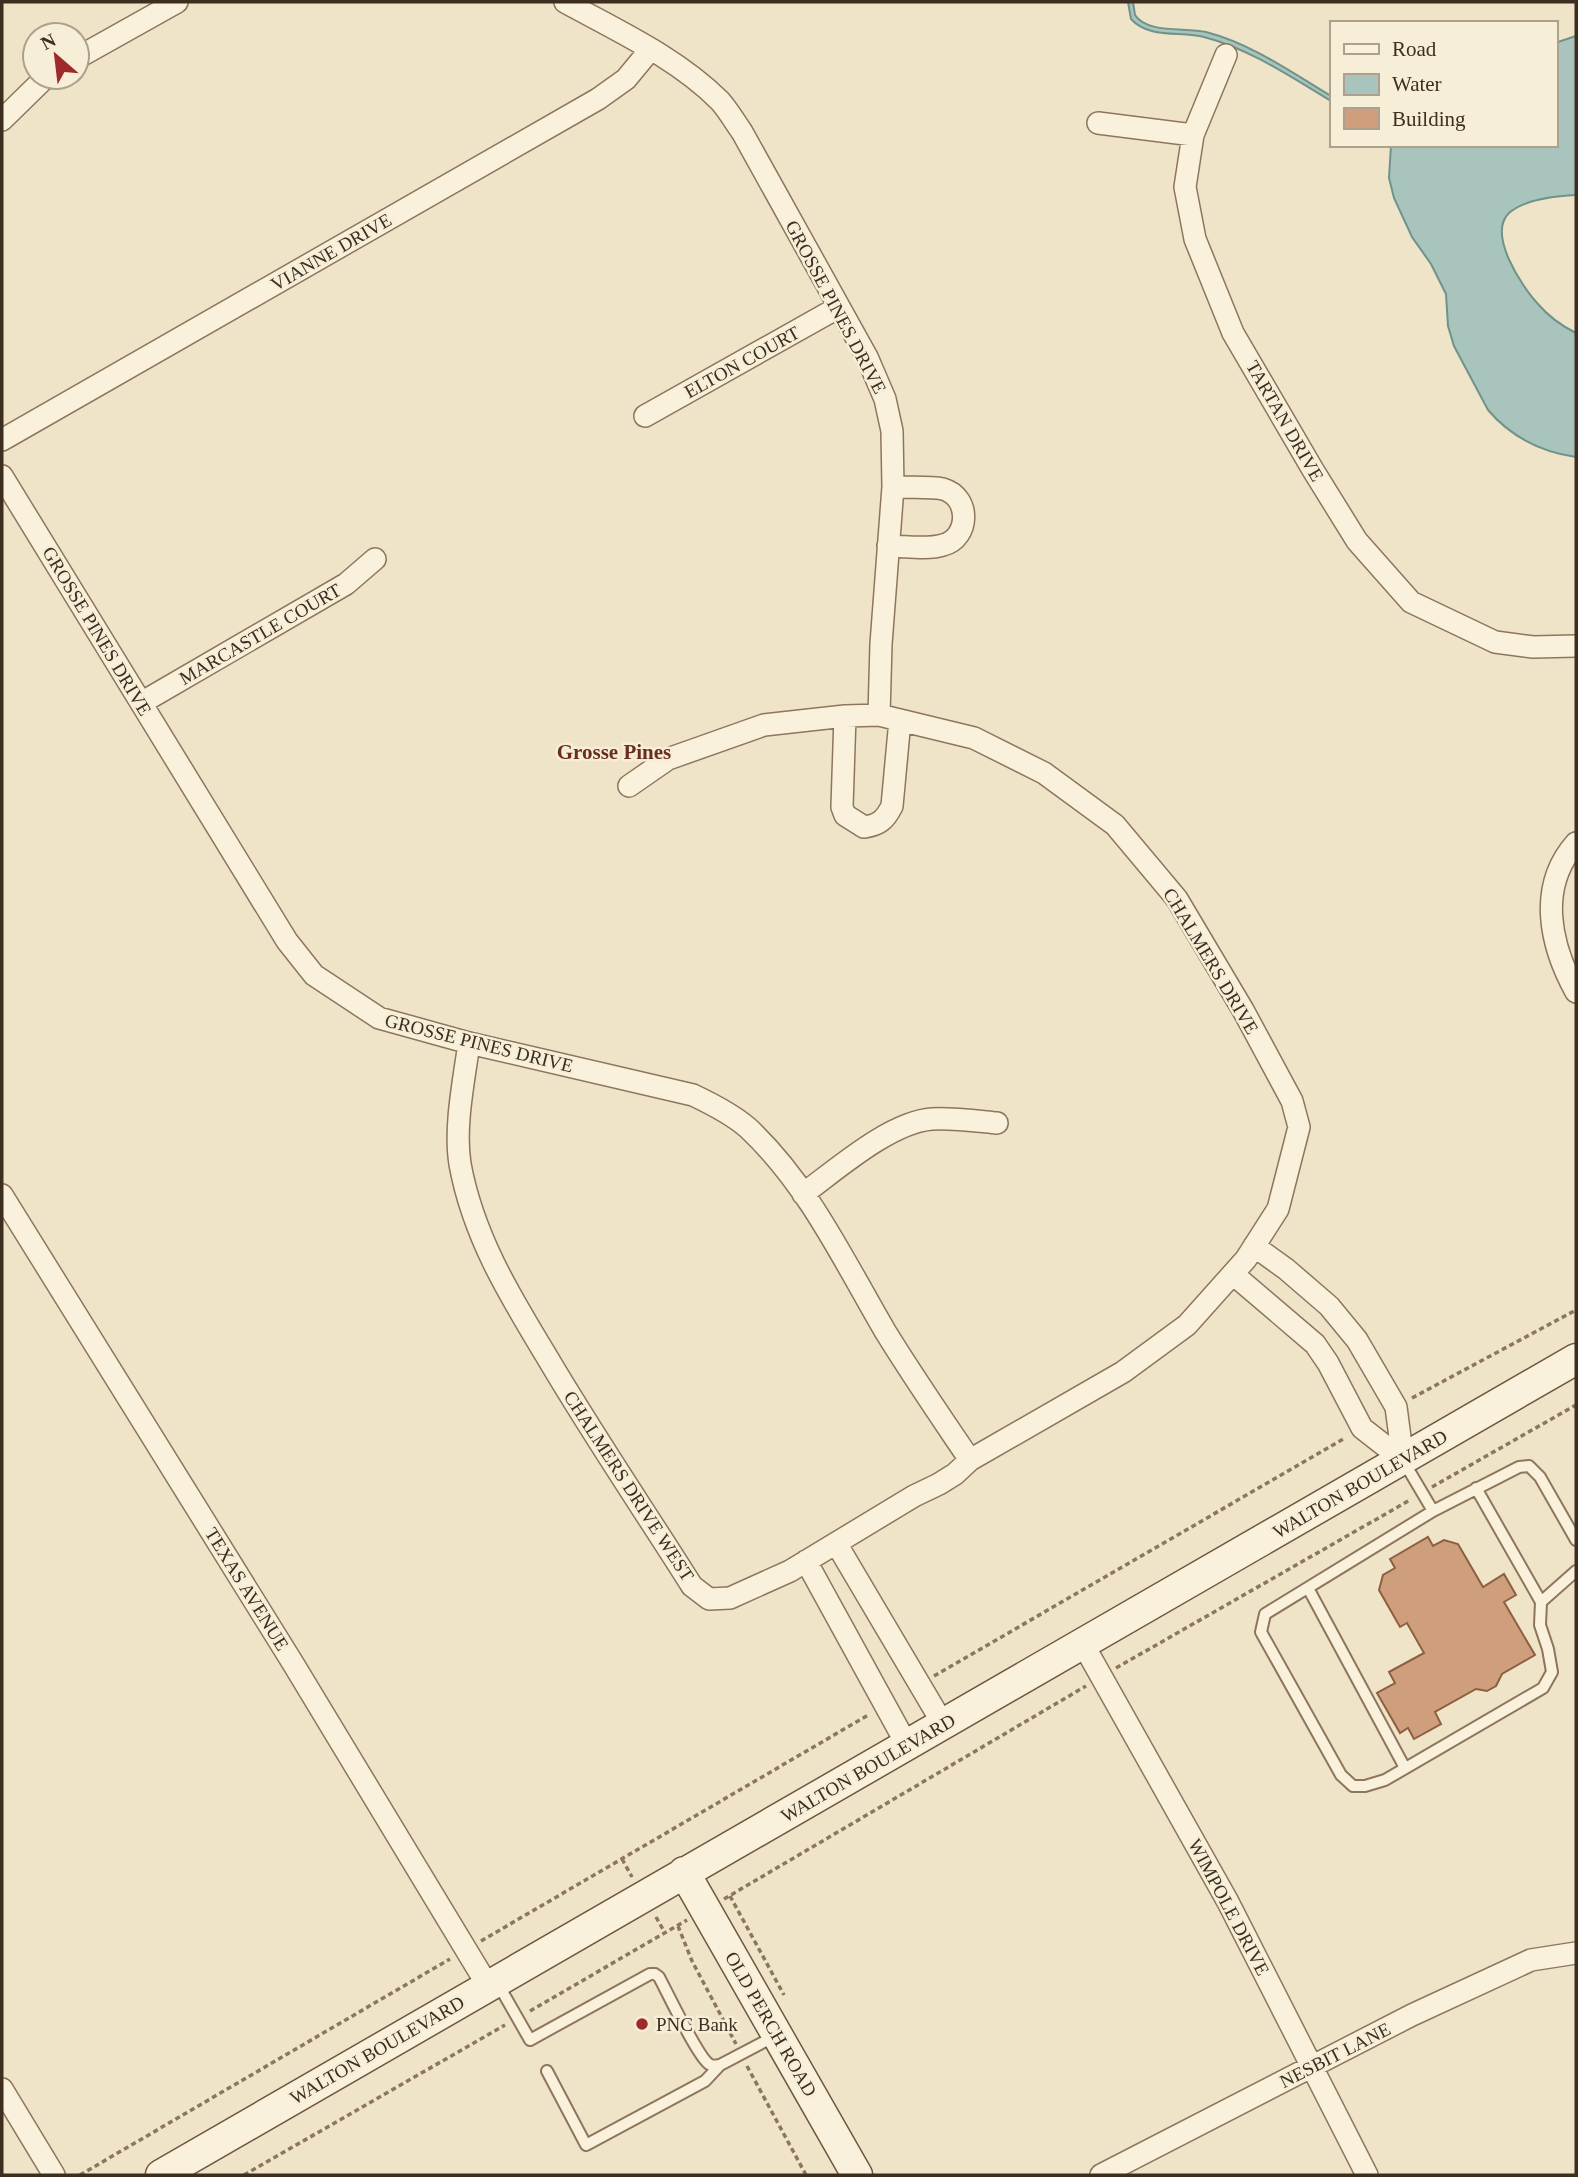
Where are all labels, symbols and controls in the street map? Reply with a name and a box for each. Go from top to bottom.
north arrow [21,21,91,91]
legend [1330,21,1557,147]
text: N [37,29,59,54]
text: Road [1392,37,1437,61]
text: Water [1392,72,1442,96]
text: Building [1392,107,1466,131]
street label: VIANNE DRIVE [267,209,395,295]
street label: GROSSE PINES DRIVE [781,217,891,397]
street label: ELTON COURT [681,322,803,402]
street label: TARTAN DRIVE [1242,357,1328,485]
street label: GROSSE PINES DRIVE [38,543,156,719]
street label: MARCASTLE COURT [175,579,345,689]
district label: Grosse Pines [557,740,671,764]
street label: CHALMERS DRIVE [1159,884,1263,1038]
street label: GROSSE PINES DRIVE [383,1009,575,1077]
street label: CHALMERS DRIVE WEST [560,1387,699,1585]
street label: WALTON BOULEVARD [1269,1426,1451,1542]
street label: TEXAS AVENUE [201,1524,293,1654]
street label: WALTON BOULEVARD [777,1710,959,1826]
street label: WIMPOLE DRIVE [1184,1835,1274,1979]
street label: OLD PERCH ROAD [721,1948,821,2100]
street label: WALTON BOULEVARD [286,1992,468,2108]
place label: PNC Bank [656,2014,738,2035]
marker: PNC Bank [634,2016,650,2032]
street label: NESBIT LANE [1276,2018,1394,2092]

